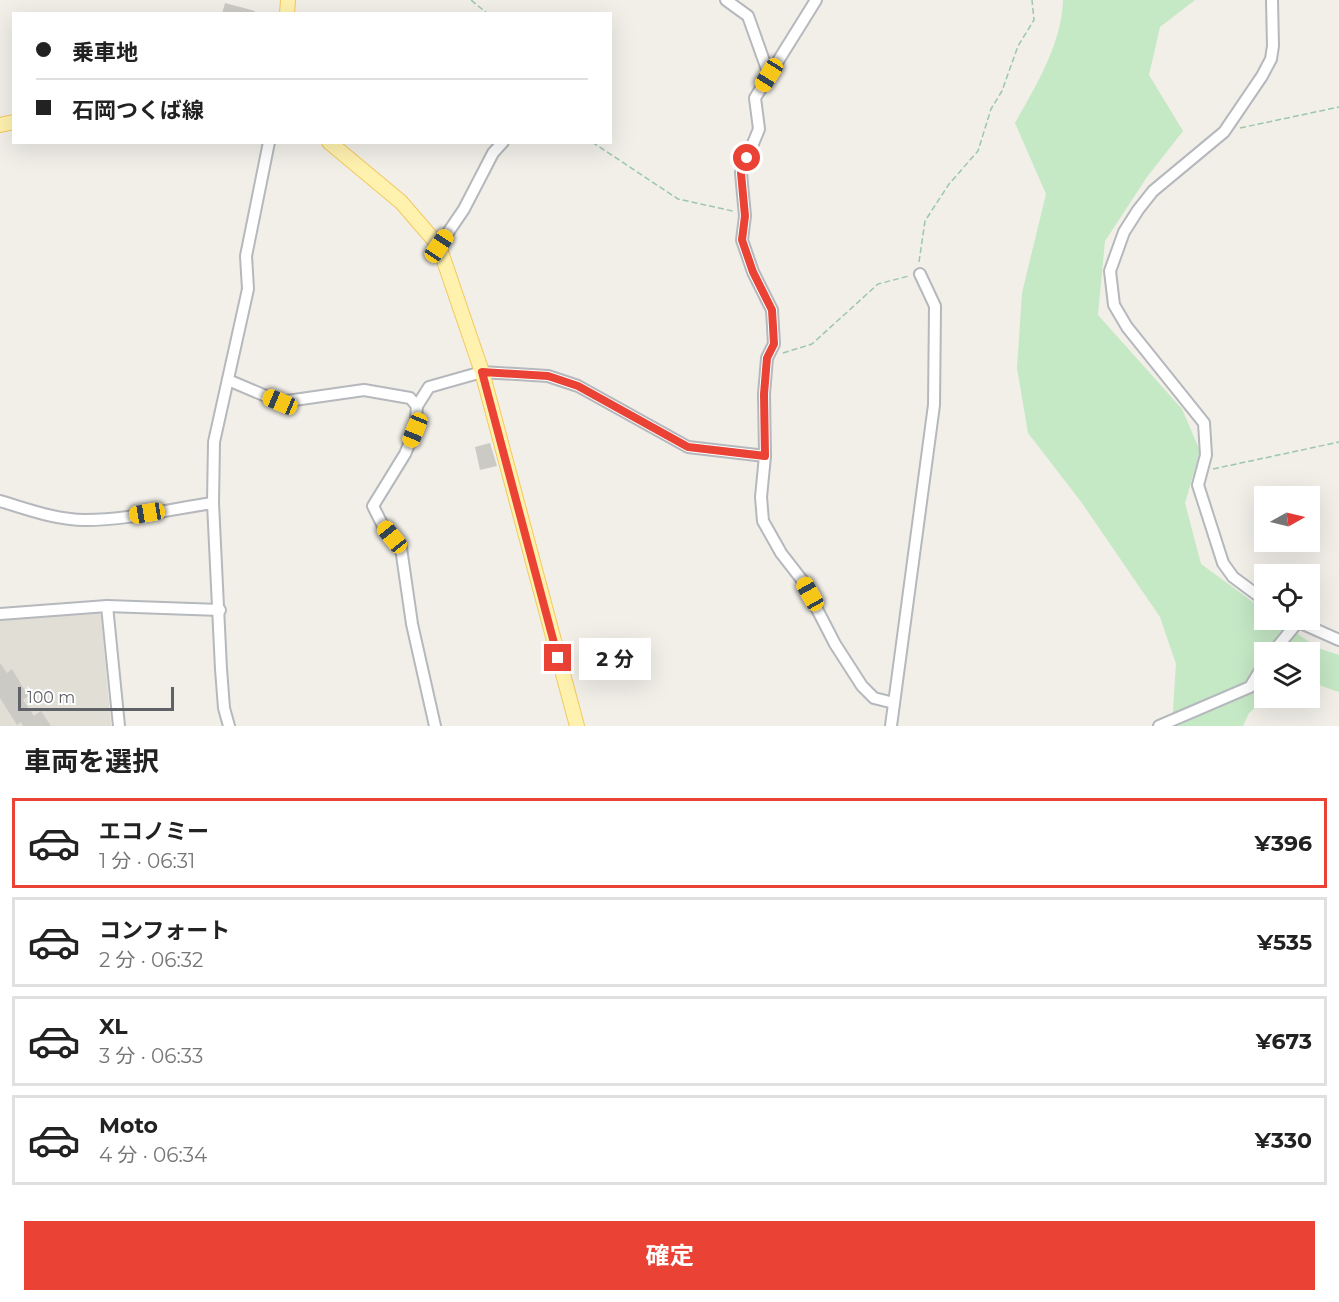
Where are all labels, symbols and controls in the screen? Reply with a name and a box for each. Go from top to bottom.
text: 乗車地 [72,39,138,66]
car [752,55,786,95]
text: 石岡つくば線 [72,97,204,124]
route start [733,144,760,171]
car [421,226,457,266]
car [260,387,300,417]
car [400,410,430,450]
north arrow [1254,486,1320,552]
map controls [1254,486,1320,708]
car [128,501,166,525]
car [374,517,410,557]
button: locate [1254,564,1320,630]
car [793,574,827,614]
callout: 2 分 [579,637,651,679]
button: layers [1254,642,1320,708]
route end [544,644,571,671]
text: 2 分 [596,647,634,671]
scale bar [18,684,174,712]
text: 100 m [27,688,75,707]
text: 車両を選択 [24,745,159,778]
icon: car [27,816,81,870]
text: エコノミー [99,818,209,845]
text: ¥396 [1255,830,1312,857]
text: 1 分 · 06:31 [99,849,195,873]
icon: car [27,915,81,969]
text: コンフォート [99,917,230,944]
text: ¥535 [1257,929,1312,956]
text: 2 分 · 06:32 [99,948,203,972]
text: XL [99,1013,128,1040]
icon: car [27,1014,81,1068]
text: ¥673 [1256,1028,1312,1055]
text: 3 分 · 06:33 [99,1044,203,1068]
text: Moto [99,1112,158,1139]
icon: car [27,1113,81,1167]
text: ¥330 [1255,1127,1312,1154]
text: 4 分 · 06:34 [99,1143,207,1167]
button: 確定 [24,1221,1315,1290]

